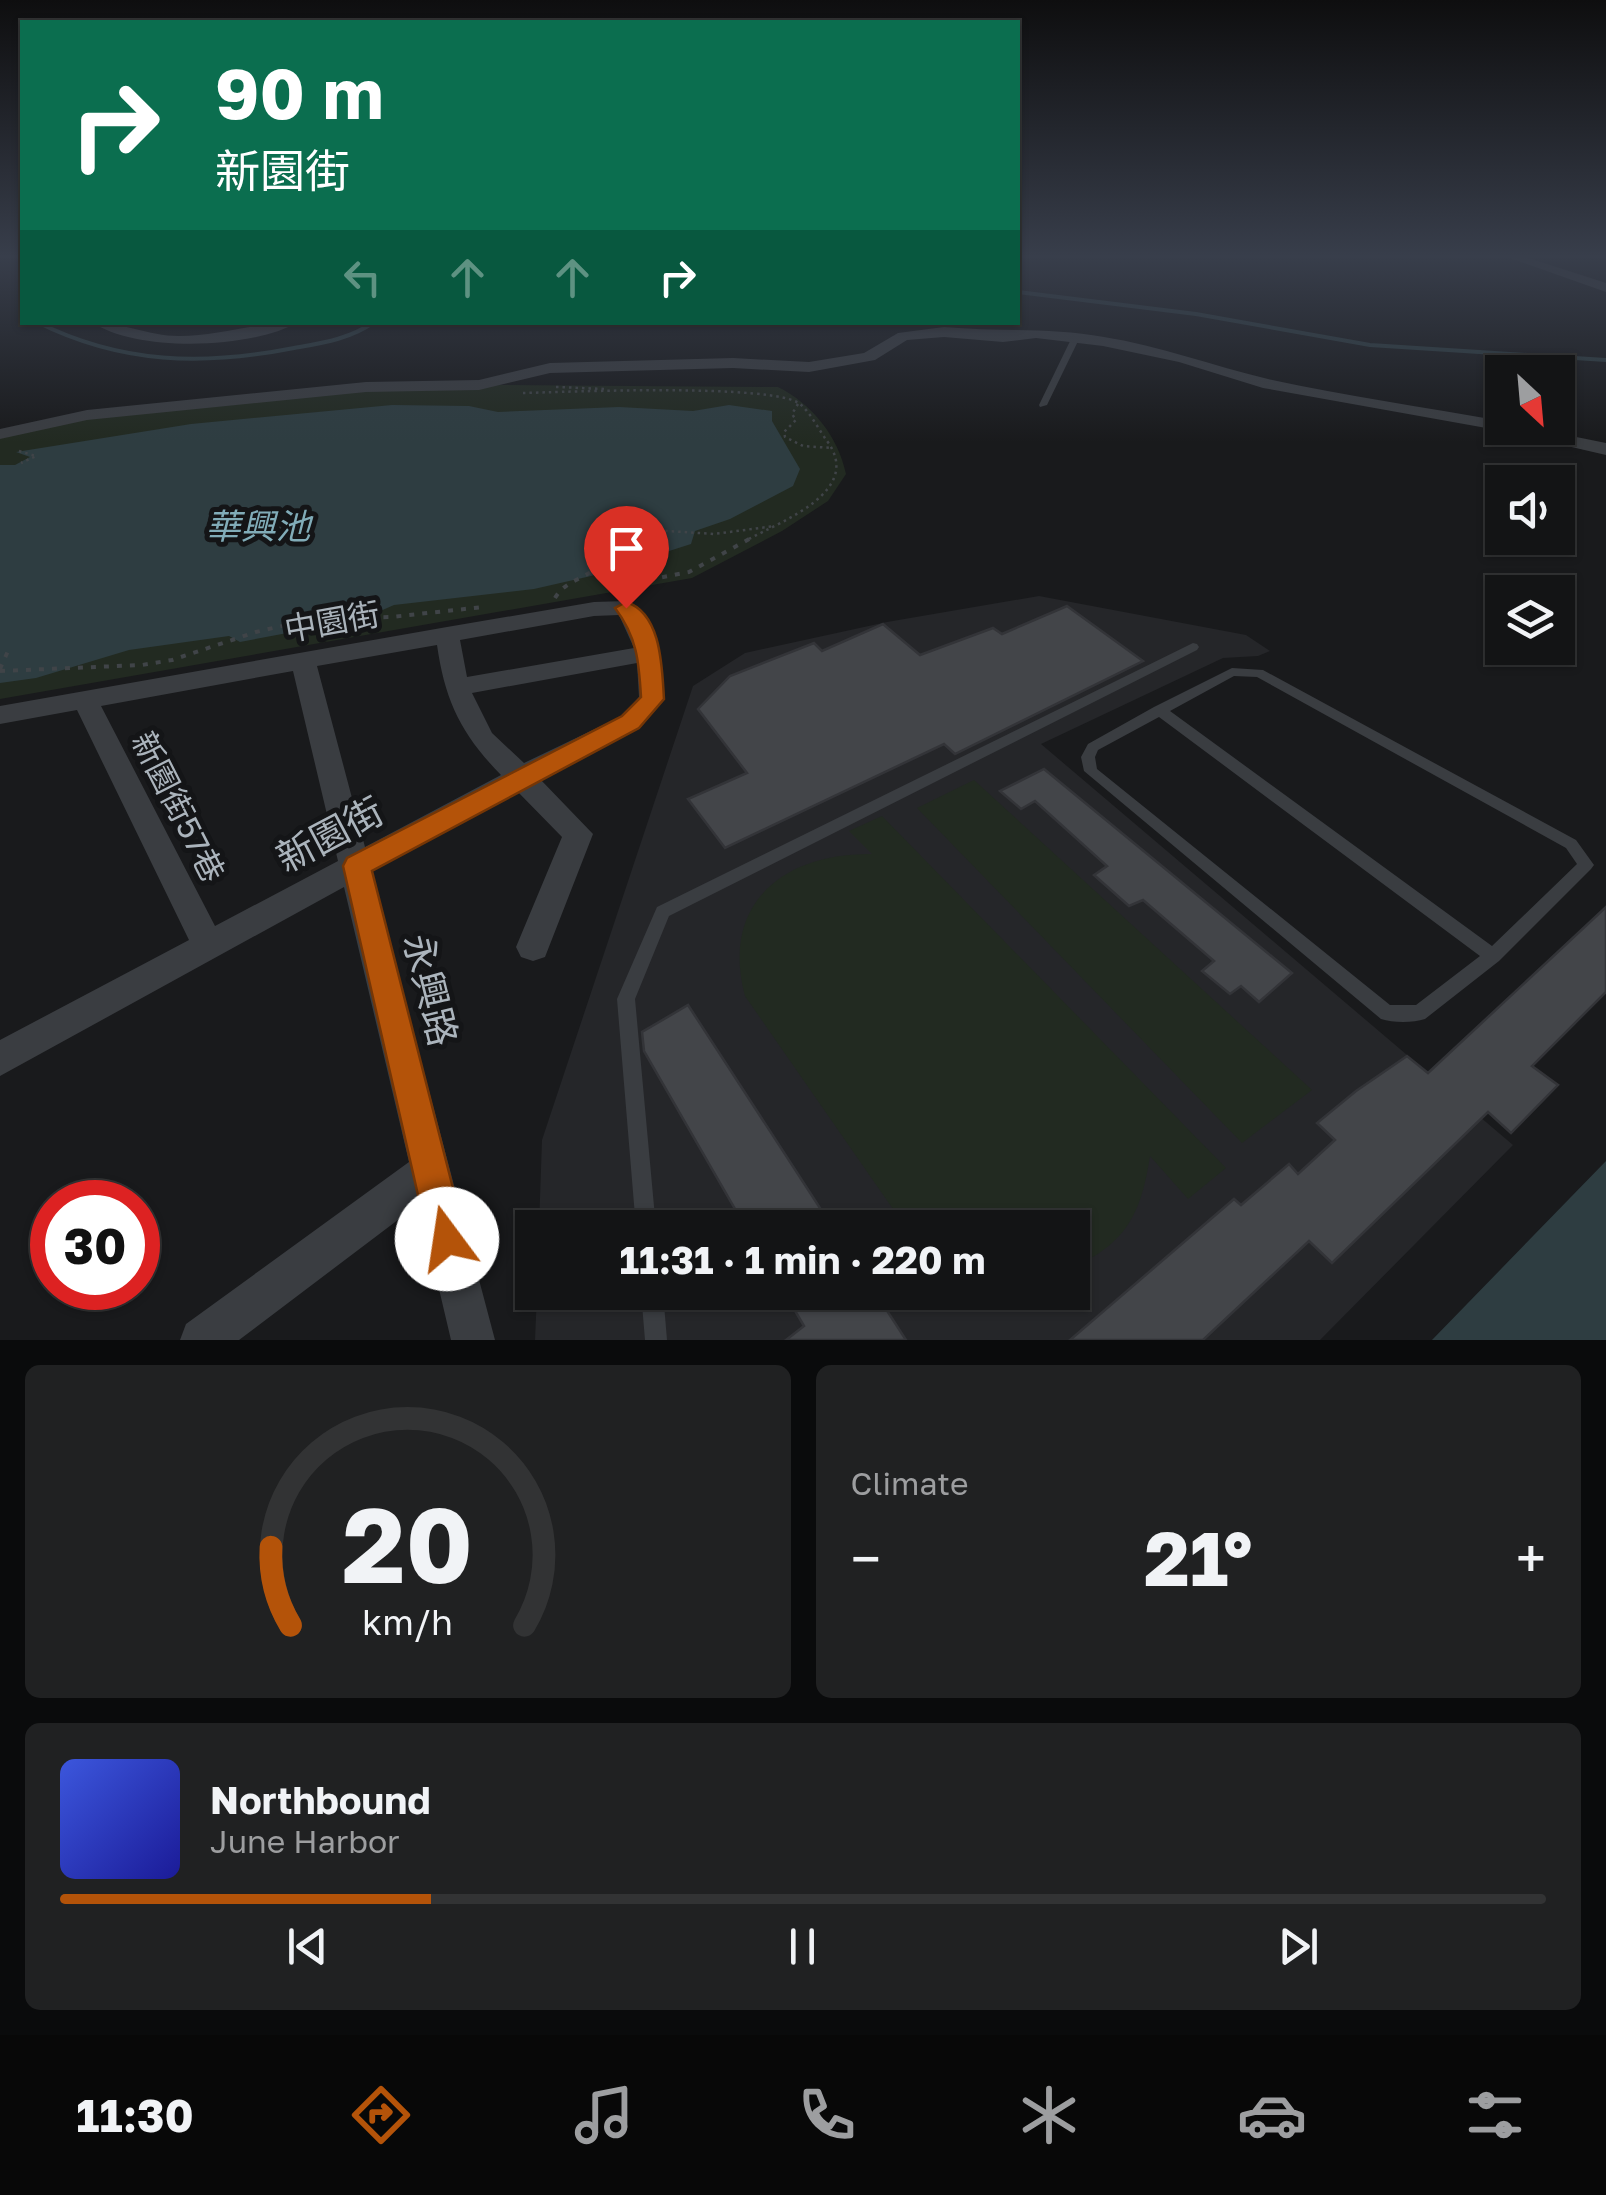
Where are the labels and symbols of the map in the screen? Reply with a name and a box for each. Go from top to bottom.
north arrow [1485,355,1575,445]
water label: 華興池 [205,505,314,547]
pin [584,506,669,609]
street label: 中園街 [281,594,382,648]
street label: 新園街57巷 [125,725,233,888]
street label: 新園街 [268,787,390,880]
street label: 永興路 [396,929,467,1050]
speed limit sign: 30 [30,1180,160,1310]
position arrow [395,1187,499,1291]

